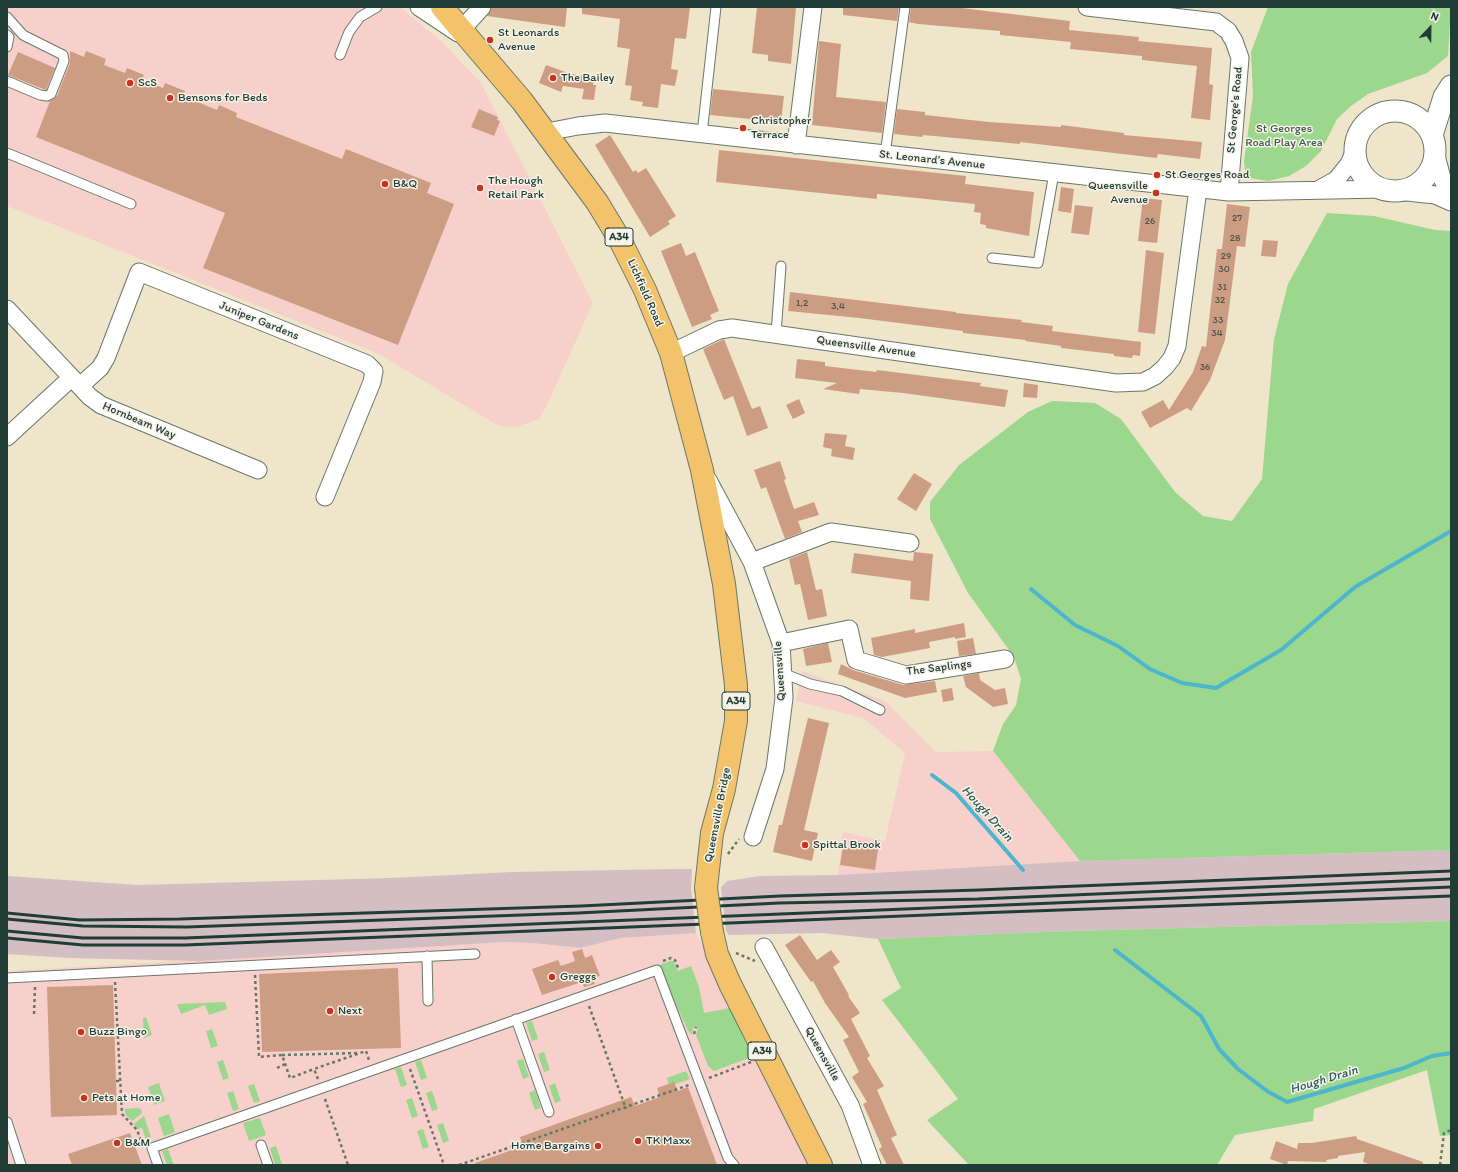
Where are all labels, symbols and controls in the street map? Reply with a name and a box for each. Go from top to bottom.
north arrow [1410,8,1450,48]
text: N [1429,9,1441,24]
place label: St Leonards Avenue [498,26,559,54]
marker: St Leonards Avenue [485,35,495,45]
street label: St George's Road [1224,66,1246,154]
place label: The Bailey [561,71,614,85]
marker: The Bailey [548,73,558,83]
place label: ScS [138,76,157,90]
marker: ScS [125,78,135,88]
place label: Bensons for Beds [178,91,268,105]
marker: Bensons for Beds [165,93,175,103]
place label: Christopher Terrace [751,114,812,142]
park label: St Georges Road Play Area [1245,122,1323,150]
marker: Christopher Terrace [738,123,748,133]
street label: St. Leonard's Avenue [878,147,986,173]
place label: St Georges Road [1165,168,1250,182]
marker: St Georges Road [1152,170,1162,180]
place label: The Hough Retail Park [488,174,544,202]
place label: B&Q [393,177,417,191]
marker: B&Q [380,179,390,189]
place label: Queensville Avenue [1088,179,1148,207]
marker: The Hough Retail Park [475,183,485,193]
marker: Queensville Avenue [1151,188,1161,198]
house number: 27 [1232,212,1242,224]
house number: 26 [1145,215,1155,227]
road number: A34 [605,228,633,246]
house number: 28 [1230,232,1240,244]
house number: 29 [1221,250,1231,262]
street label: Lichfield Road [624,257,666,329]
house number: 30 [1218,263,1230,275]
house number: 31 [1217,281,1227,293]
house number: 32 [1215,294,1225,306]
house number: 1,2 [796,297,808,309]
street label: Juniper Gardens [217,298,301,344]
house number: 3,4 [831,300,845,312]
house number: 33 [1213,314,1223,326]
house number: 34 [1211,327,1223,339]
street label: Queensville Avenue [815,333,917,361]
house number: 36 [1200,361,1210,373]
street label: Hornbeam Way [100,399,178,443]
street label: Queensville [771,641,789,701]
street label: The Saplings [906,657,972,679]
road number: A34 [722,692,750,710]
street label: Queensville Bridge [702,766,734,864]
water label: Hough Drain [958,783,1016,845]
place label: Spittal Brook [813,838,881,852]
marker: Spittal Brook [800,840,810,850]
place label: Greggs [560,970,596,984]
marker: Greggs [547,972,557,982]
place label: Next [338,1004,362,1018]
marker: Next [325,1006,335,1016]
street label: Queensville [801,1024,843,1084]
place label: Buzz Bingo [89,1025,147,1039]
marker: Buzz Bingo [76,1027,86,1037]
road number: A34 [748,1042,776,1060]
water label: Hough Drain [1288,1062,1360,1098]
place label: Pets at Home [92,1091,160,1105]
marker: Pets at Home [79,1093,89,1103]
place label: TK Maxx [646,1134,690,1148]
place label: B&M [125,1136,150,1150]
marker: TK Maxx [633,1136,643,1146]
marker: B&M [112,1138,122,1148]
place label: Home Bargains [511,1139,590,1153]
marker: Home Bargains [593,1141,603,1151]

